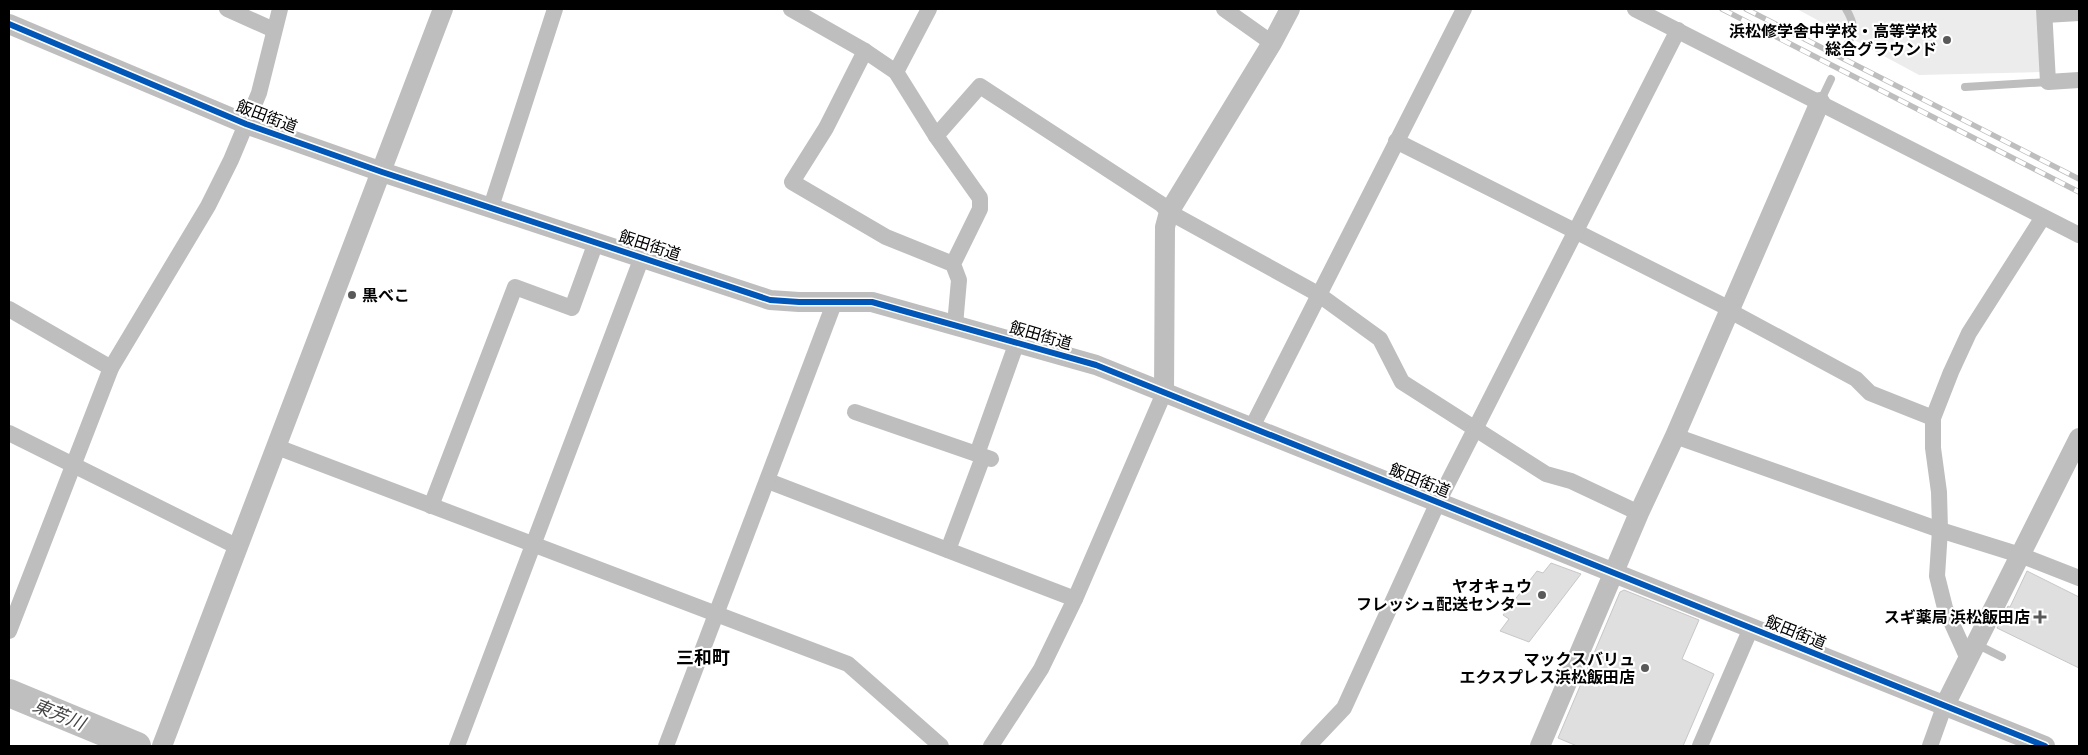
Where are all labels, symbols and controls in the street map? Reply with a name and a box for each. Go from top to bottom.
place label: 浜松修学舎中学校・高等学校 総合グラウンド [1729,22,1937,58]
marker: 浜松修学舎中学校・高等学校 総合グラウンド [1941,34,1953,46]
street label: 飯田街道 [234,96,300,136]
street label: 飯田街道 [617,227,683,263]
place label: 黒べこ [362,286,410,304]
marker: 黒べこ [346,289,358,301]
street label: 飯田街道 [1008,318,1074,352]
street label: 飯田街道 [1387,460,1453,500]
place label: ヤオキュウ フレッシュ配送センター [1356,577,1532,613]
marker: ヤオキュウ フレッシュ配送センター [1536,589,1548,601]
place label: スギ薬局 浜松飯田店 [1884,608,2030,626]
marker: スギ薬局 浜松飯田店 [2034,611,2046,623]
street label: 飯田街道 [1763,612,1829,652]
district label: 三和町 [676,647,730,668]
place label: マックスバリュ エクスプレス浜松飯田店 [1459,650,1635,686]
marker: マックスバリュ エクスプレス浜松飯田店 [1639,662,1651,674]
water label: 東芳川 [30,694,90,735]

